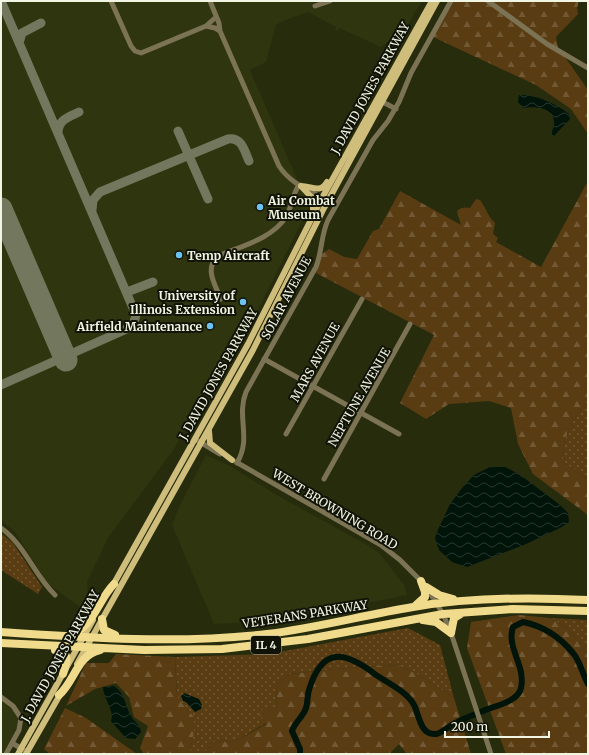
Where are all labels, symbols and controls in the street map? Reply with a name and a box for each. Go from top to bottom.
street label: J. DAVID JONES PARKWAY [327,19,413,158]
place label: Air Combat Museum [267,193,335,222]
marker: Air Combat Museum [255,202,265,212]
place label: Temp Aircraft [187,248,270,263]
marker: Temp Aircraft [174,250,184,260]
street label: SOLAR AVENUE [258,253,314,342]
place label: University of Illinois Extension [130,288,236,317]
marker: University of Illinois Extension [238,297,248,307]
street label: J. DAVID JONES PARKWAY [175,305,261,444]
place label: Airfield Maintenance [76,319,203,334]
street label: MARS AVENUE [287,319,343,404]
marker: Airfield Maintenance [205,321,215,331]
street label: NEPTUNE AVENUE [325,345,394,449]
street label: WEST BROWNING ROAD [269,465,400,552]
street label: J. DAVID JONES PARKWAY [17,587,103,726]
street label: VETERANS PARKWAY [240,597,369,631]
road number: IL 4 [251,636,281,654]
scale bar [445,713,549,739]
text: 200 m [451,719,488,734]

